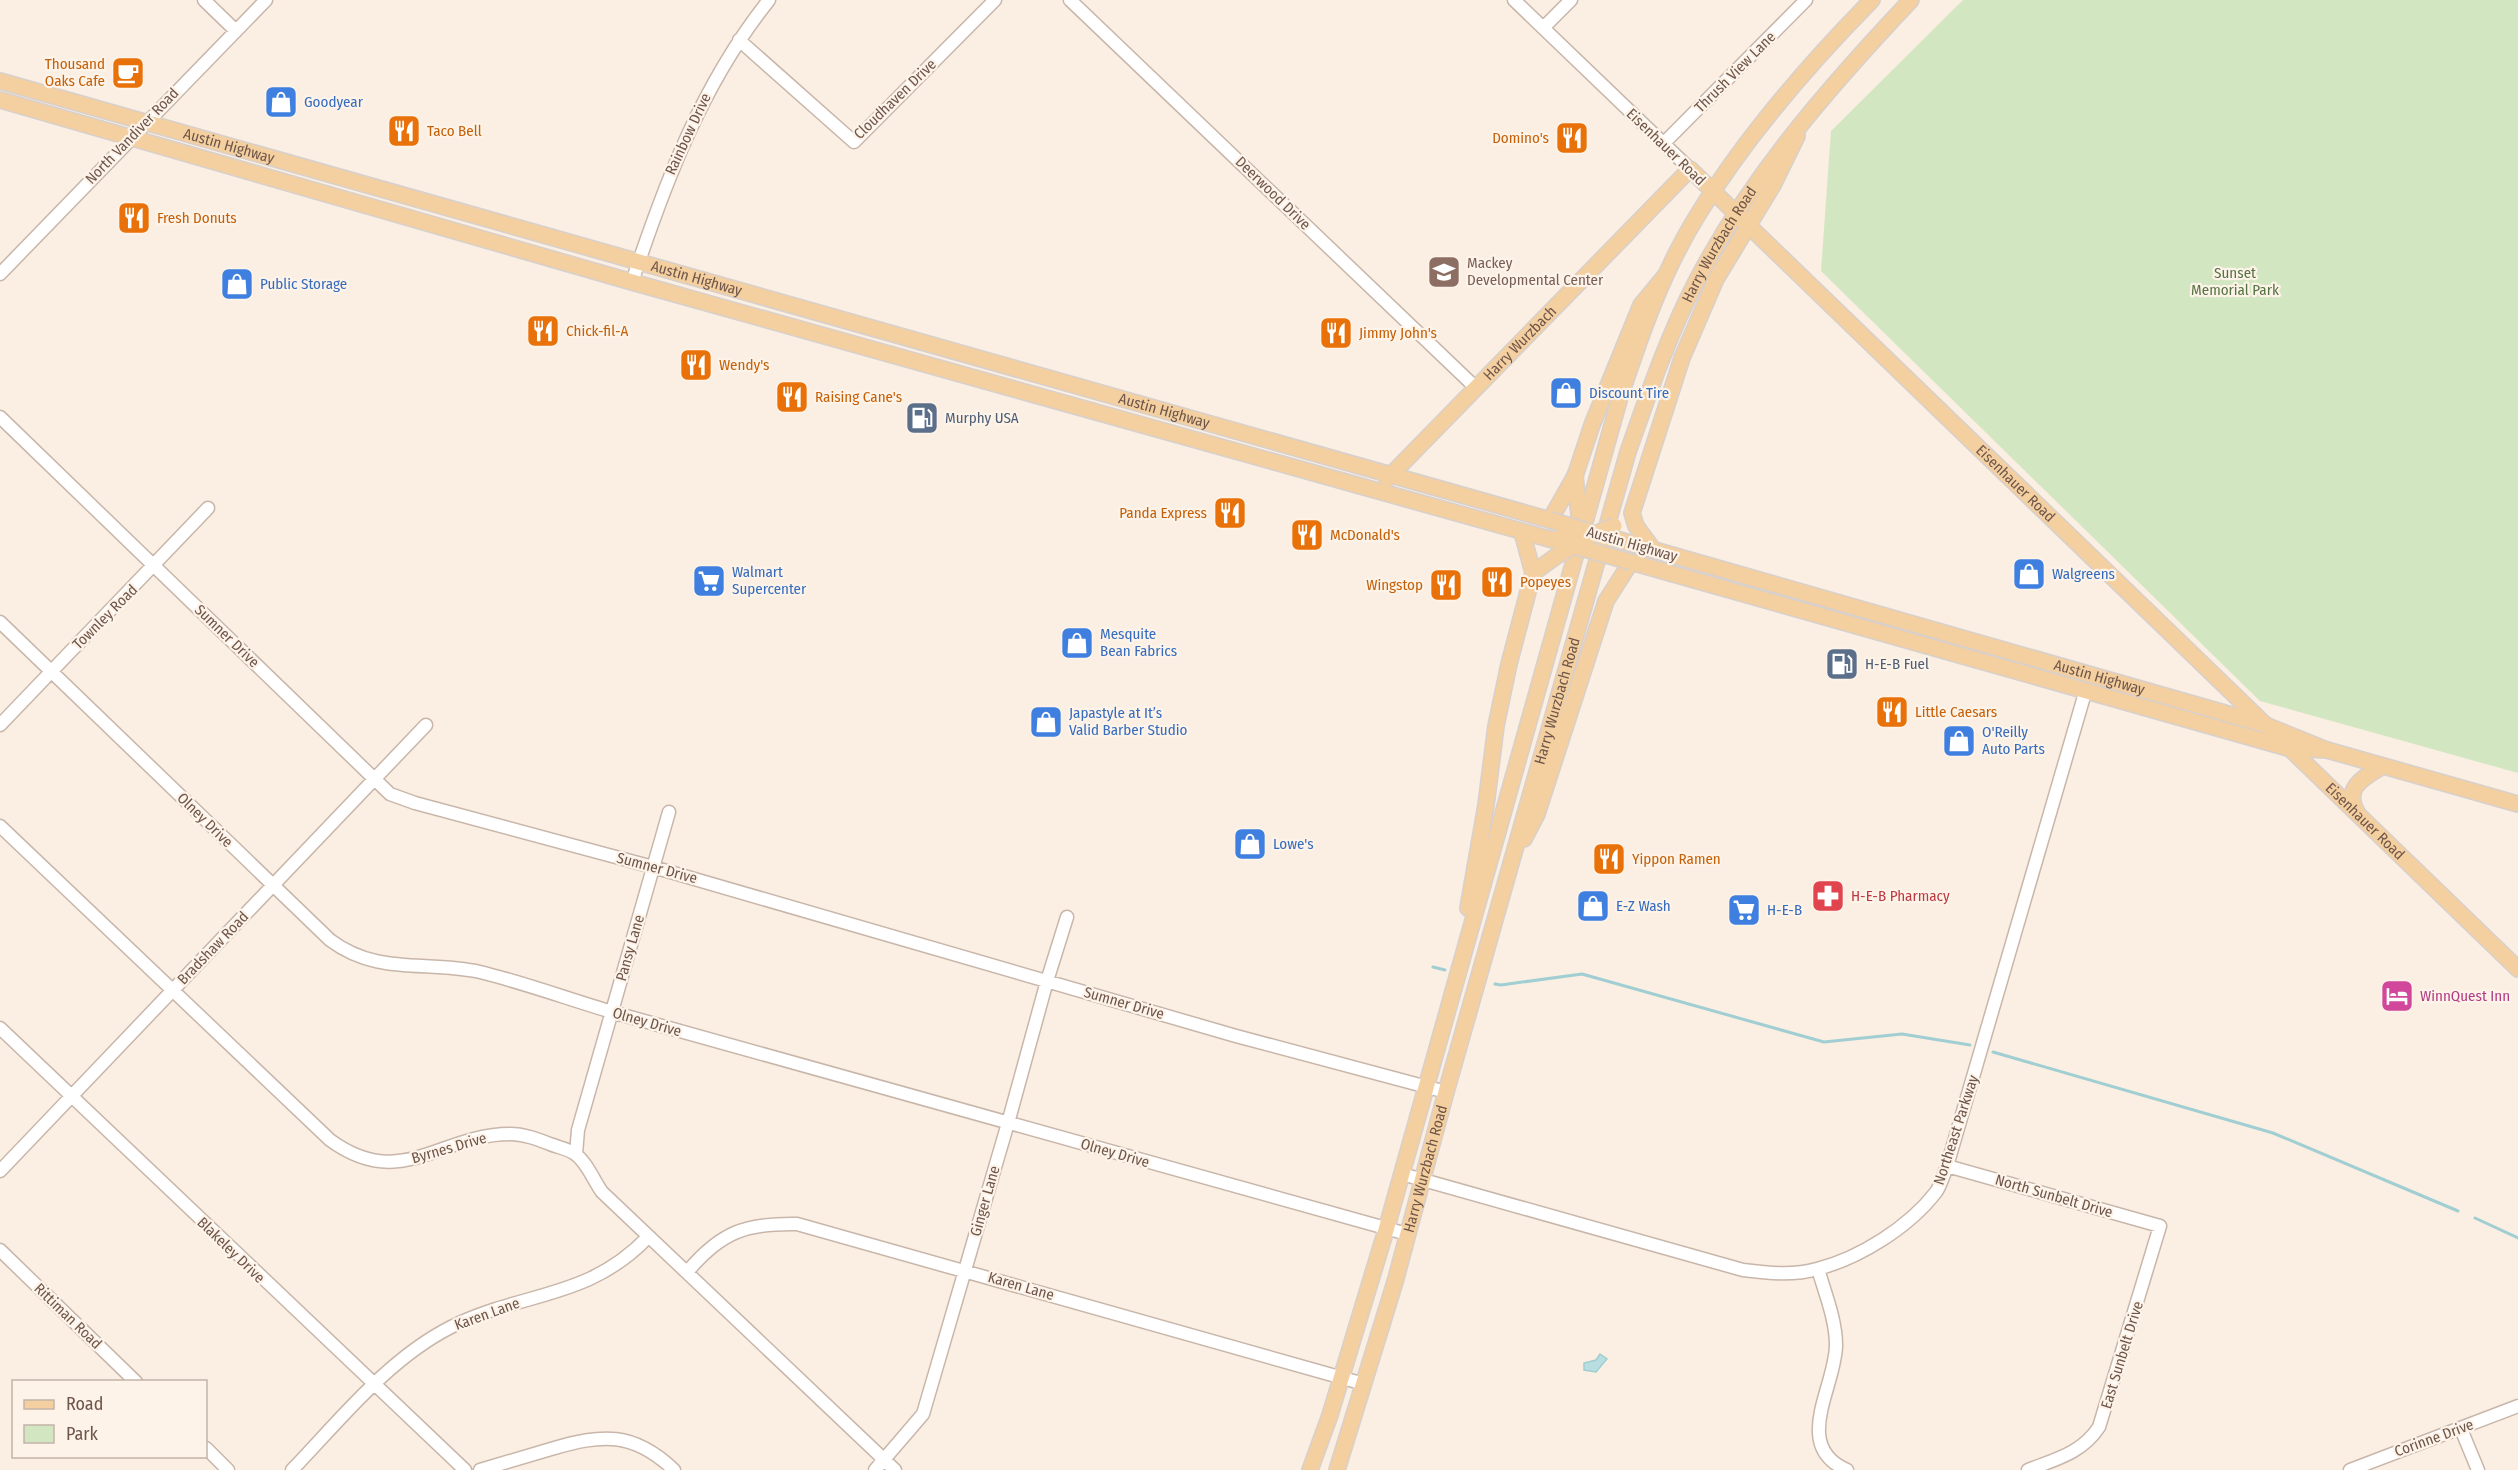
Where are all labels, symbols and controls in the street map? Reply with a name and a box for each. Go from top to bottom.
street label: Thrush View Lane [1691,28,1779,116]
place label: Thousand Oaks Cafe [45,55,105,90]
cafe icon: Thousand Oaks Cafe [110,55,146,91]
street label: Cloudhaven Drive [850,55,940,143]
street label: North Vandiver Road [82,84,182,188]
shop icon: Goodyear [263,84,299,120]
street label: Rainbow Drive [661,90,715,178]
place label: Goodyear [304,93,364,111]
street label: Eisenhauer Road [1623,105,1709,189]
restaurant icon: Taco Bell [386,113,422,149]
restaurant icon: Domino's [1554,120,1590,156]
place label: Taco Bell [427,122,482,140]
street label: Austin Highway [182,124,277,167]
place label: Domino's [1492,129,1549,147]
street label: Deerwood Drive [1232,153,1314,233]
street label: Harry Wurzbach Road [1678,183,1760,305]
restaurant icon: Fresh Donuts [116,200,152,236]
place label: Fresh Donuts [157,209,237,227]
school or university icon: Mackey Developmental Center [1426,254,1462,290]
place label: Mackey Developmental Center [1467,254,1604,289]
street label: Austin Highway [649,257,744,300]
park label: Sunset Memorial Park [2191,264,2279,299]
shop icon: Public Storage [219,266,255,302]
place label: Public Storage [260,275,347,293]
street label: Harry Wurzbach [1480,302,1560,384]
restaurant icon: Chick-fil-A [525,313,561,349]
restaurant icon: Jimmy John's [1318,315,1354,351]
place label: Chick-fil-A [566,322,628,340]
place label: Jimmy John's [1359,324,1437,342]
restaurant icon: Wendy's [678,347,714,383]
place label: Wendy's [719,356,769,374]
shop icon: Discount Tire [1548,375,1584,411]
restaurant icon: Raising Cane's [774,379,810,415]
place label: Discount Tire [1589,384,1669,402]
place label: Raising Cane's [815,388,902,406]
street label: Austin Highway [1117,389,1212,432]
fuel station icon: Murphy USA [904,400,940,436]
place label: Murphy USA [945,409,1019,427]
street label: Eisenhauer Road [1972,441,2059,526]
restaurant icon: Panda Express [1212,495,1248,531]
place label: Panda Express [1119,504,1207,522]
restaurant icon: McDonald's [1289,517,1325,553]
street label: Austin Highway [1585,522,1680,566]
place label: McDonald's [1330,526,1400,544]
shop icon: Walgreens [2011,556,2047,592]
supermarket icon: Walmart Supercenter [691,563,727,599]
place label: Walmart Supercenter [732,563,807,598]
restaurant icon: Popeyes [1479,564,1515,600]
place label: Walgreens [2052,565,2115,583]
restaurant icon: Wingstop [1428,567,1464,603]
place label: Popeyes [1520,573,1571,591]
place label: Wingstop [1366,576,1423,594]
street label: Townley Road [69,581,141,653]
street label: Sumner Drive [191,601,263,671]
shop icon: Mesquite Bean Fabrics [1059,625,1095,661]
place label: Mesquite Bean Fabrics [1100,625,1177,660]
street label: Harry Wurzbach Road [1531,635,1584,767]
fuel station icon: H-E-B Fuel [1824,646,1860,682]
place label: H-E-B Fuel [1865,655,1929,673]
street label: Austin Highway [2052,656,2147,699]
restaurant icon: Little Caesars [1874,694,1910,730]
place label: Little Caesars [1915,703,1997,721]
shop icon: Japastyle at It’s Valid Barber Studio [1028,704,1064,740]
place label: Japastyle at It’s Valid Barber Studio [1069,704,1187,739]
shop icon: O'Reilly Auto Parts [1941,723,1977,759]
place label: O'Reilly Auto Parts [1982,723,2045,758]
street label: Eisenhauer Road [2322,779,2408,863]
street label: Olney Drive [173,789,237,851]
shop icon: Lowe's [1232,826,1268,862]
place label: Lowe's [1273,835,1314,853]
restaurant icon: Yippon Ramen [1591,841,1627,877]
street label: Sumner Drive [615,849,699,887]
place label: Yippon Ramen [1632,850,1721,868]
pharmacy icon: H-E-B Pharmacy [1810,878,1846,914]
place label: H-E-B Pharmacy [1851,887,1950,905]
shop icon: E-Z Wash [1575,888,1611,924]
supermarket icon: H-E-B [1726,892,1762,928]
place label: E-Z Wash [1616,897,1671,915]
place label: H-E-B [1767,901,1802,919]
street label: Bradshaw Road [174,908,252,988]
street label: Pansy Lane [612,913,648,983]
hotel icon: WinnQuest Inn [2379,978,2415,1014]
street label: Sumner Drive [1082,983,1166,1023]
place label: WinnQuest Inn [2420,987,2510,1005]
street label: Olney Drive [611,1004,683,1040]
street label: Northeast Parkway [1930,1072,1982,1187]
street label: Harry Wurzbach Road [1400,1103,1451,1235]
street label: Byrnes Drive [409,1129,489,1167]
street label: Olney Drive [1079,1135,1151,1171]
street label: Ginger Lane [966,1164,1004,1238]
street label: North Sunbelt Drive [1993,1171,2115,1221]
street label: Blakeley Drive [193,1213,269,1287]
street label: Karen Lane [986,1268,1056,1304]
street label: Rittiman Road [30,1279,106,1353]
street label: Karen Lane [452,1294,522,1334]
street label: East Sunbelt Drive [2097,1299,2147,1411]
legend [12,1380,207,1458]
text: Road [66,1393,103,1415]
street label: Corinne Drive [2392,1415,2476,1461]
text: Park [66,1423,99,1445]

